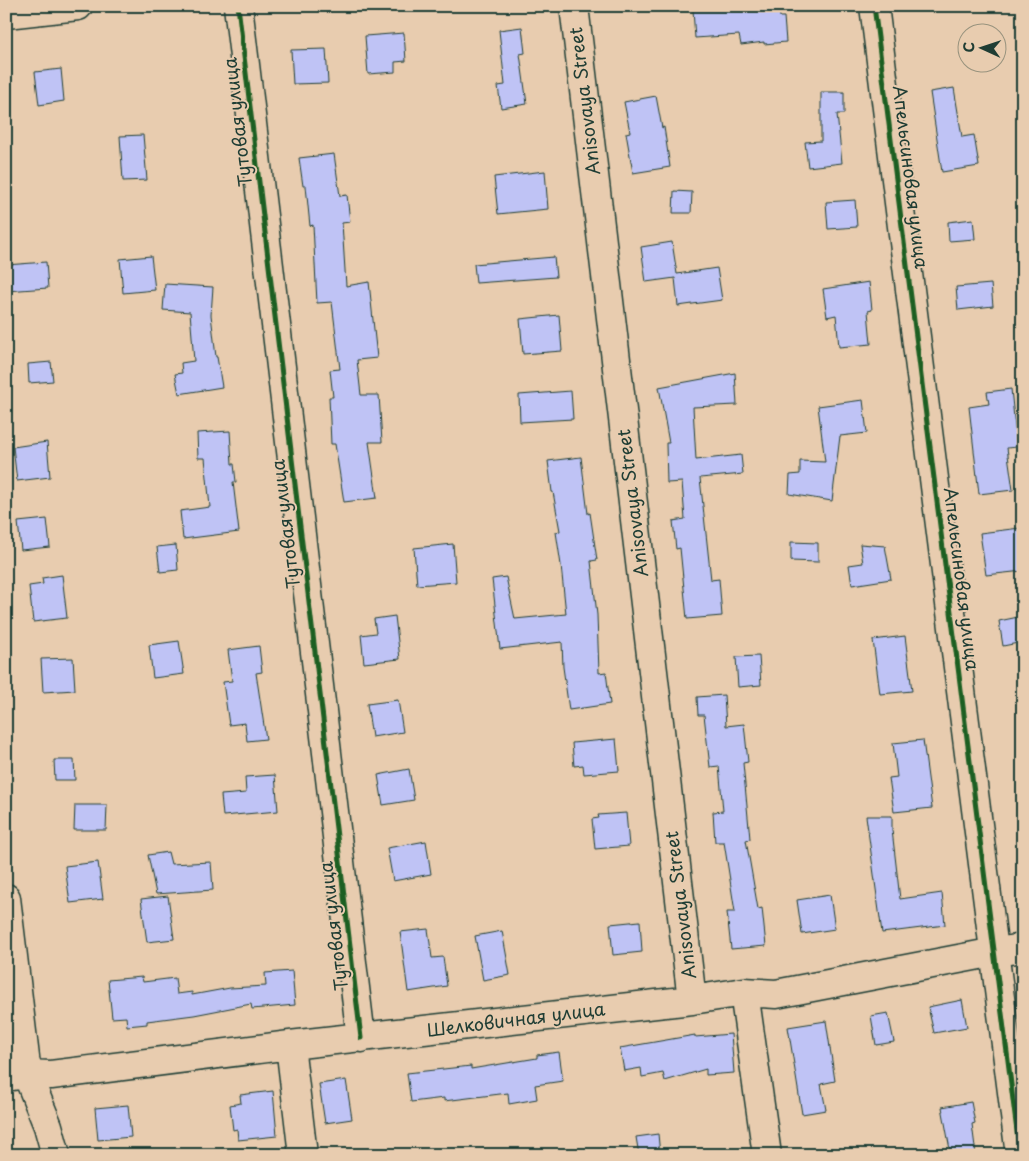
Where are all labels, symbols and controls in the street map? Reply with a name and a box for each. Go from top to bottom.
north arrow [956,22,1006,72]
street label: Anisovaya Street [561,26,606,177]
text: С [958,41,979,53]
street label: Тутовая улица [215,55,258,188]
street label: Апельсиновая улица [887,84,936,271]
street label: Anisovaya Street [609,428,654,579]
street label: Тутовая улица [263,457,306,590]
street label: Апельсиновая улица [938,486,987,673]
street label: Anisovaya Street [657,830,702,981]
street label: Тутовая улица [311,859,354,992]
street label: Шелковичная улица [425,994,607,1043]

